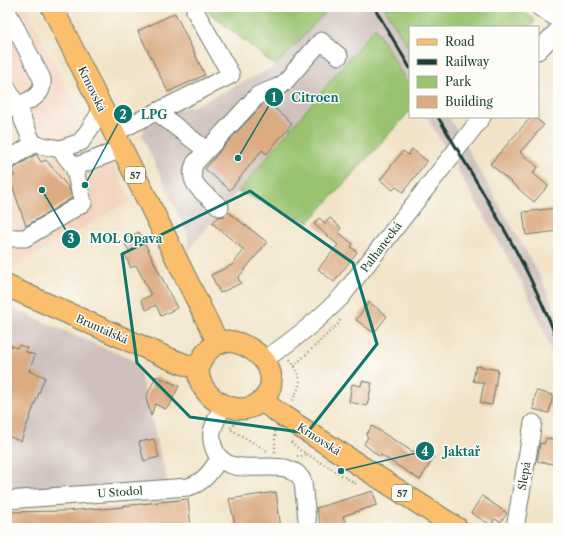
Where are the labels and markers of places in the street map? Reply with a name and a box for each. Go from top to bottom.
callout: Citroen [264,85,347,109]
callout: LPG [113,102,176,126]
callout: MOL Opava [61,227,171,251]
callout: Jaktař [415,439,488,463]

